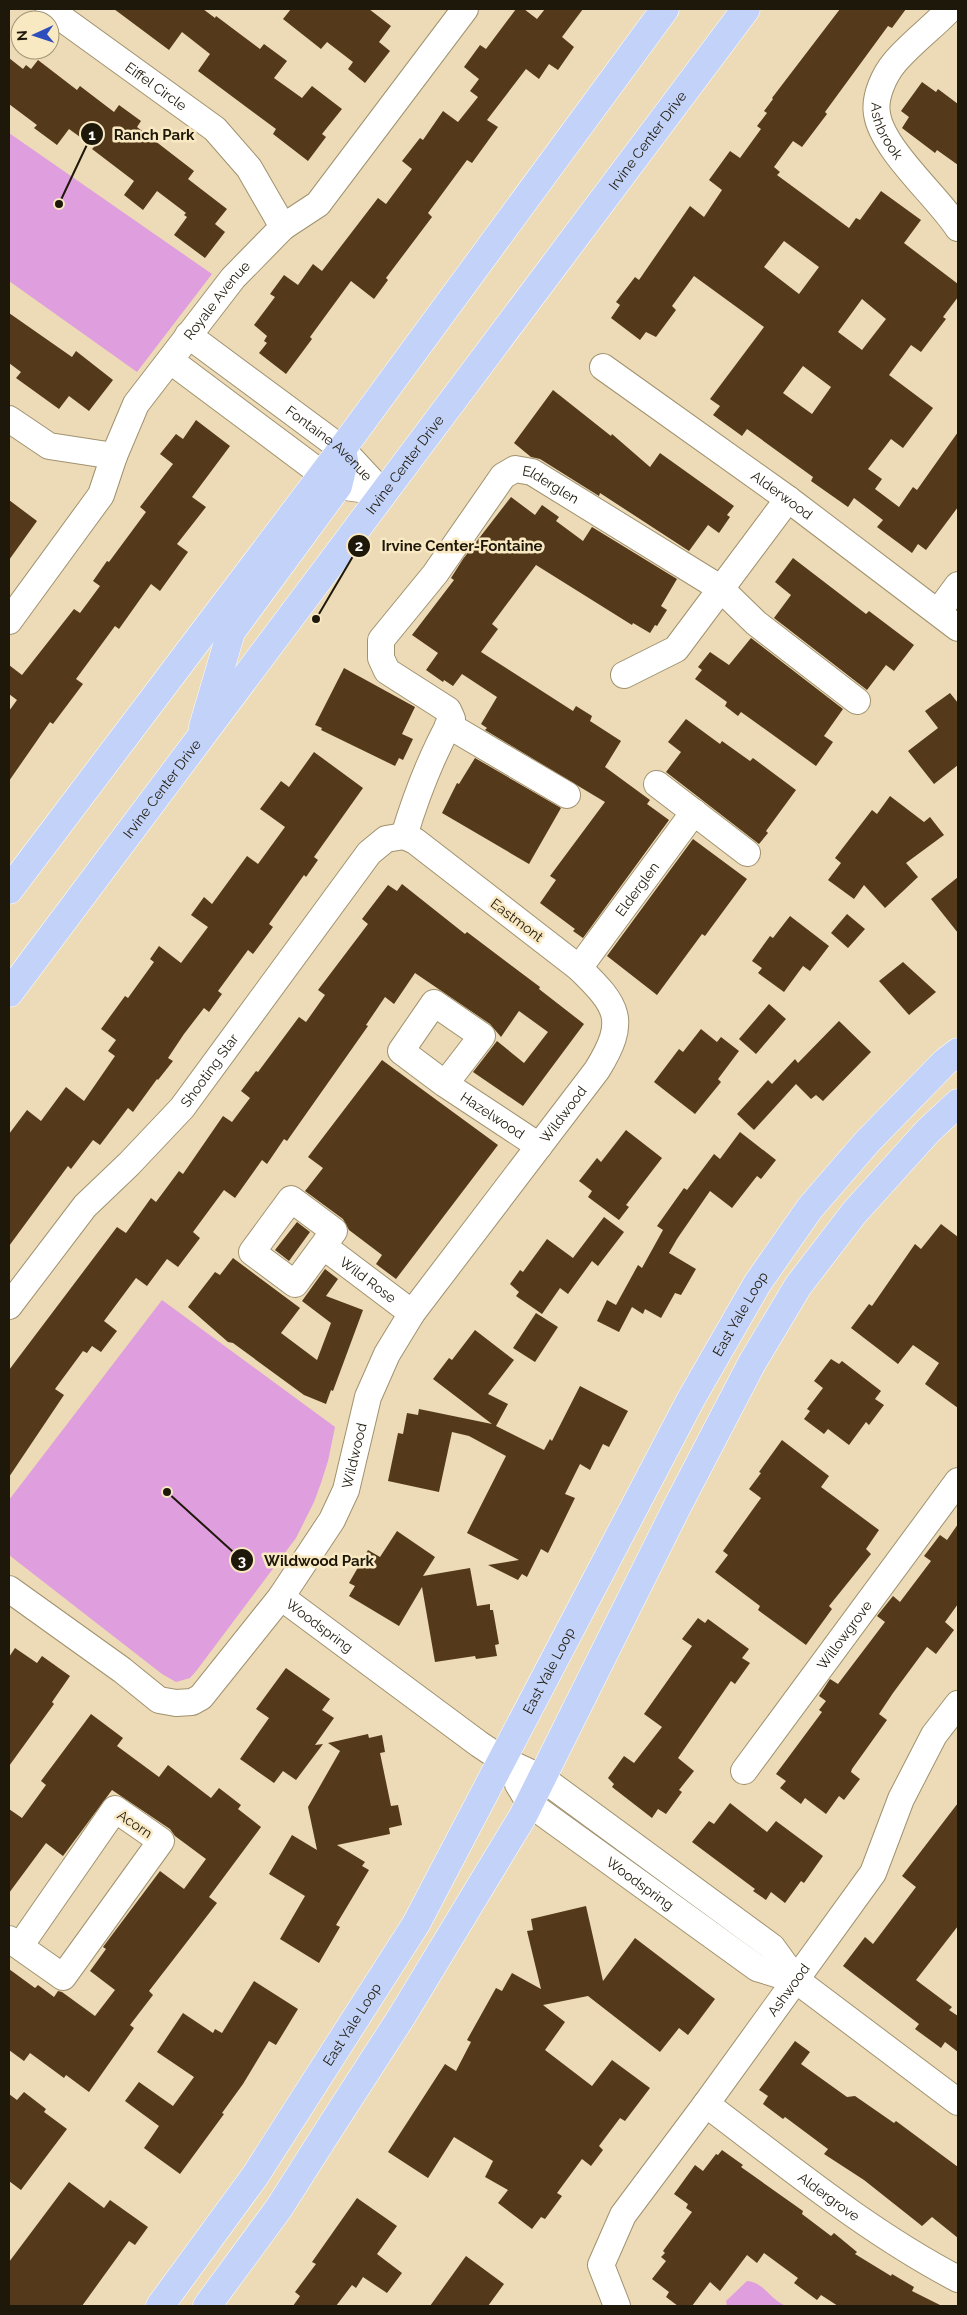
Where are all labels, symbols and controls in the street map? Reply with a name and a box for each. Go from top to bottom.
north arrow [10,10,60,60]
text: N [14,30,30,41]
street label: Eiffel Circle [122,59,190,114]
street label: Irvine Center Drive [605,88,690,193]
street label: Ashbrook [868,102,907,163]
callout: Ranch Park [79,119,205,149]
text: 1 [88,126,96,144]
text: Ranch Park [114,126,195,144]
street label: Royale Avenue [180,258,253,343]
street label: Fontaine Avenue [283,402,375,484]
street label: Irvine Center Drive [363,412,447,517]
street label: Elderglen [521,462,582,507]
street label: Alderwood [748,467,816,523]
callout: Irvine Center-Fontaine [347,531,553,561]
text: 2 [355,537,363,555]
text: Irvine Center-Fontaine [381,537,543,555]
street label: Irvine Center Drive [120,736,204,841]
street label: Elderglen [612,859,662,919]
street label: Eastmont [488,895,547,945]
street label: Shooting Star [177,1031,242,1110]
street label: Wildwood [537,1083,590,1146]
street label: Hazelwood [458,1089,527,1142]
street label: Wild Rose [337,1254,399,1306]
street label: East Yale Loop [709,1268,771,1359]
street label: Wildwood [339,1421,370,1490]
callout: Wildwood Park [230,1545,384,1575]
text: 3 [238,1552,246,1570]
text: Wildwood Park [264,1552,375,1570]
street label: Woodspring [283,1596,356,1656]
street label: Willowgrove [814,1598,875,1673]
street label: East Yale Loop [520,1625,578,1717]
street label: Acorn [115,1807,155,1841]
street label: Woodspring [603,1854,677,1913]
street label: Ashwood [764,1961,813,2019]
street label: East Yale Loop [320,1980,384,2069]
street label: Aldergrove [795,2169,863,2224]

